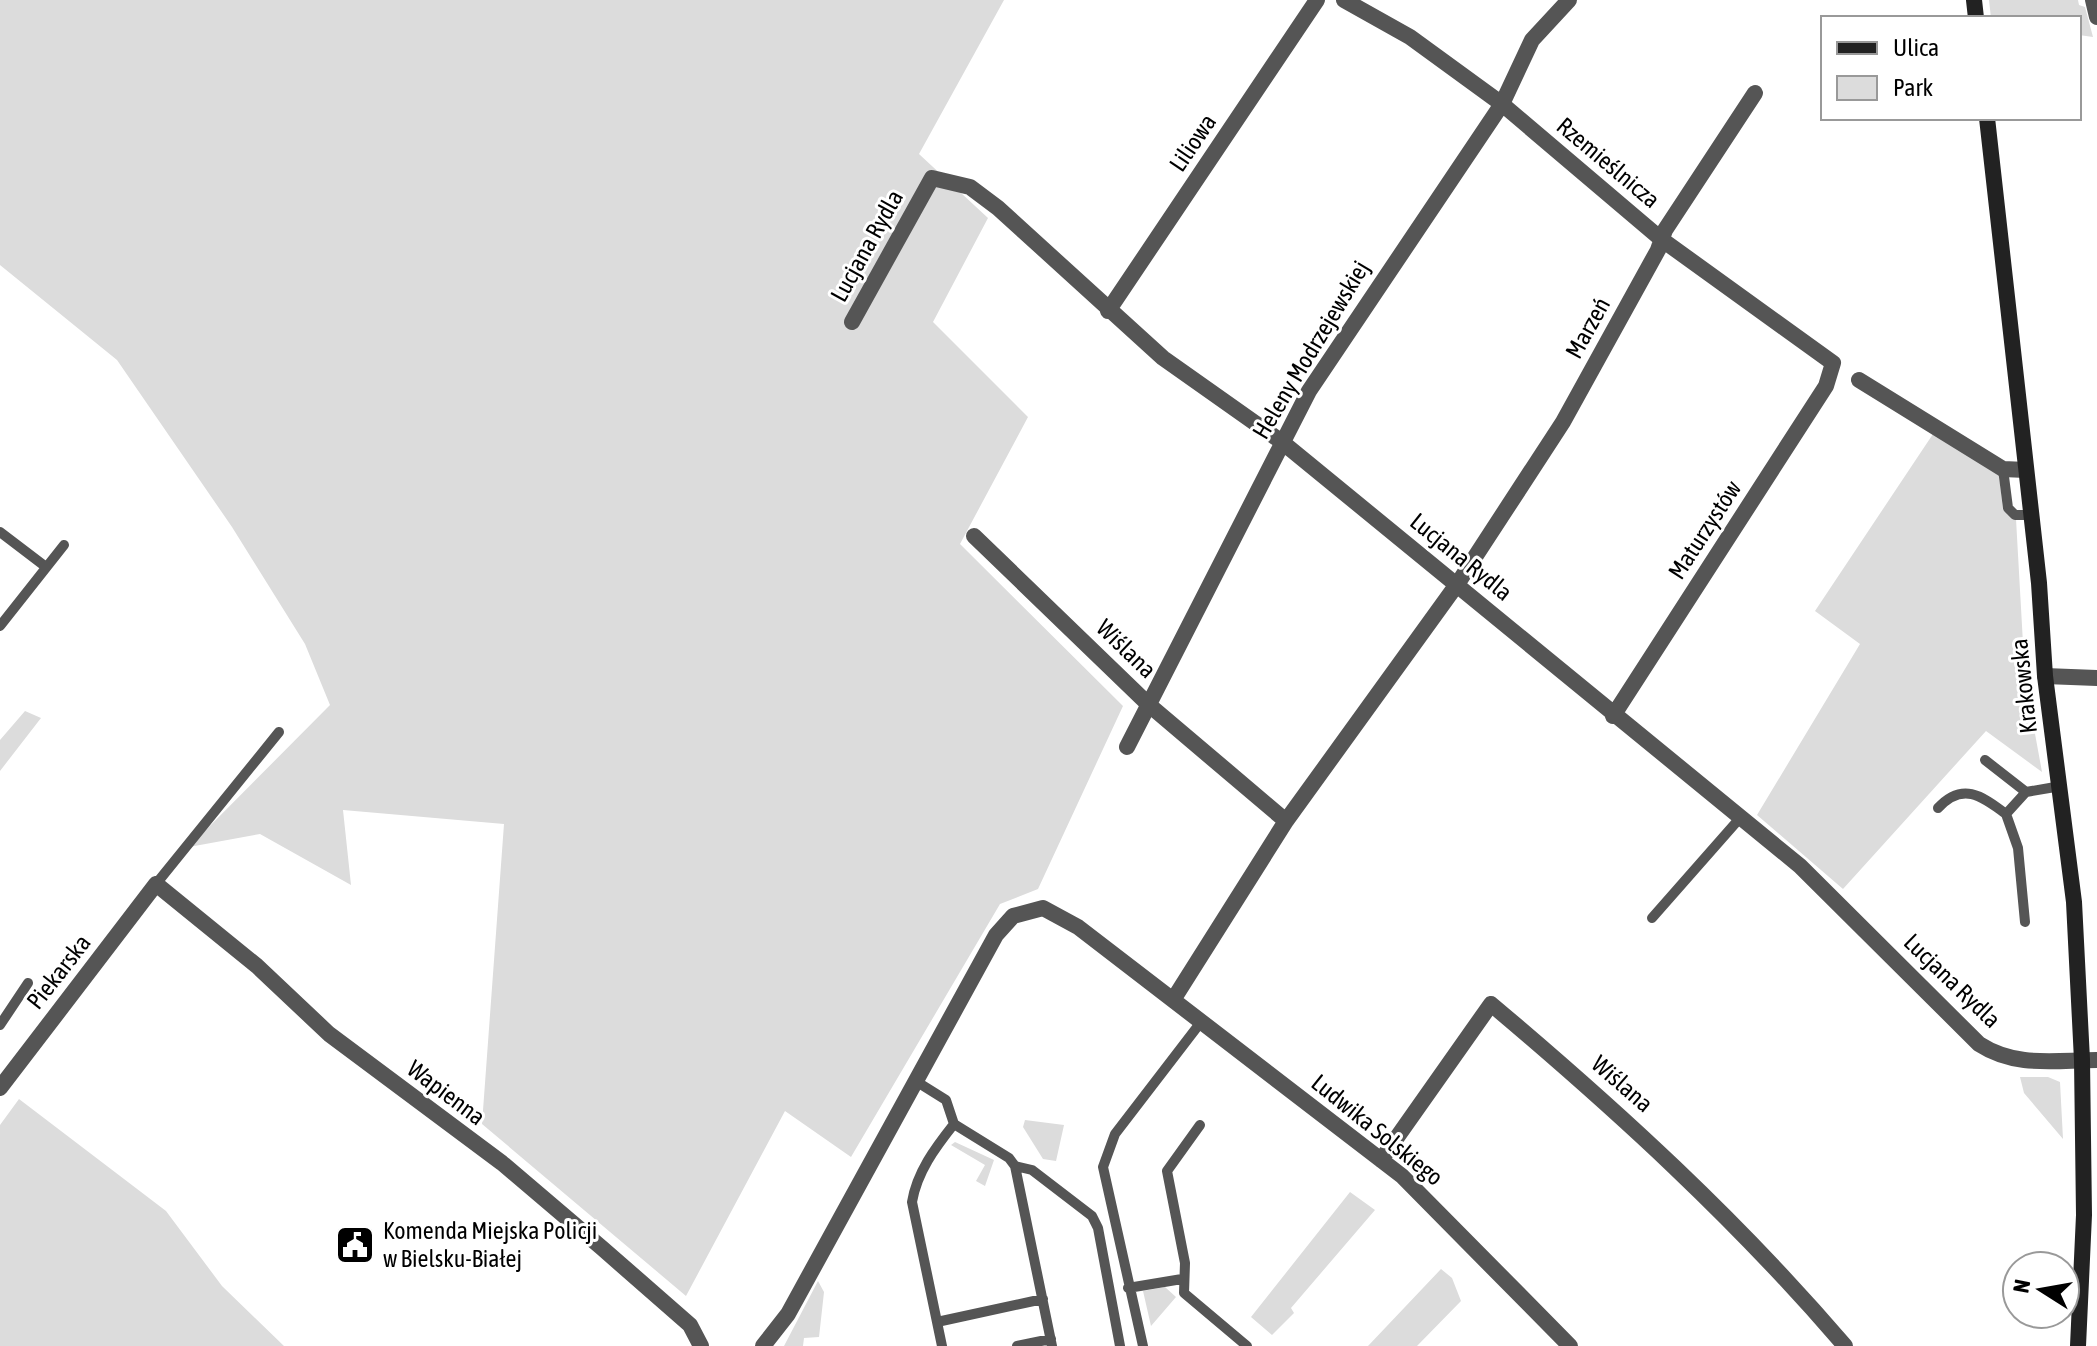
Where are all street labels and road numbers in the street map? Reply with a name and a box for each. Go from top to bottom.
street label: Liliowa [1164,109,1221,176]
street label: Rzemieślnicza [1552,112,1665,213]
street label: Lucjana Rydla [825,185,908,306]
street label: Heleny Modrzejewskiej [1247,256,1374,444]
street label: Marzeń [1560,293,1615,363]
street label: Maturzystów [1663,475,1746,584]
street label: Lucjana Rydla [1405,507,1518,606]
street label: Wiślana [1091,614,1162,683]
street label: Krakowska [2005,637,2042,735]
street label: Lucjana Rydla [1899,928,2006,1033]
street label: Piekarska [21,929,96,1014]
street label: Wiślana [1586,1050,1658,1117]
street label: Wapienna [402,1055,490,1130]
street label: Ludwika Solskiego [1306,1069,1448,1191]

